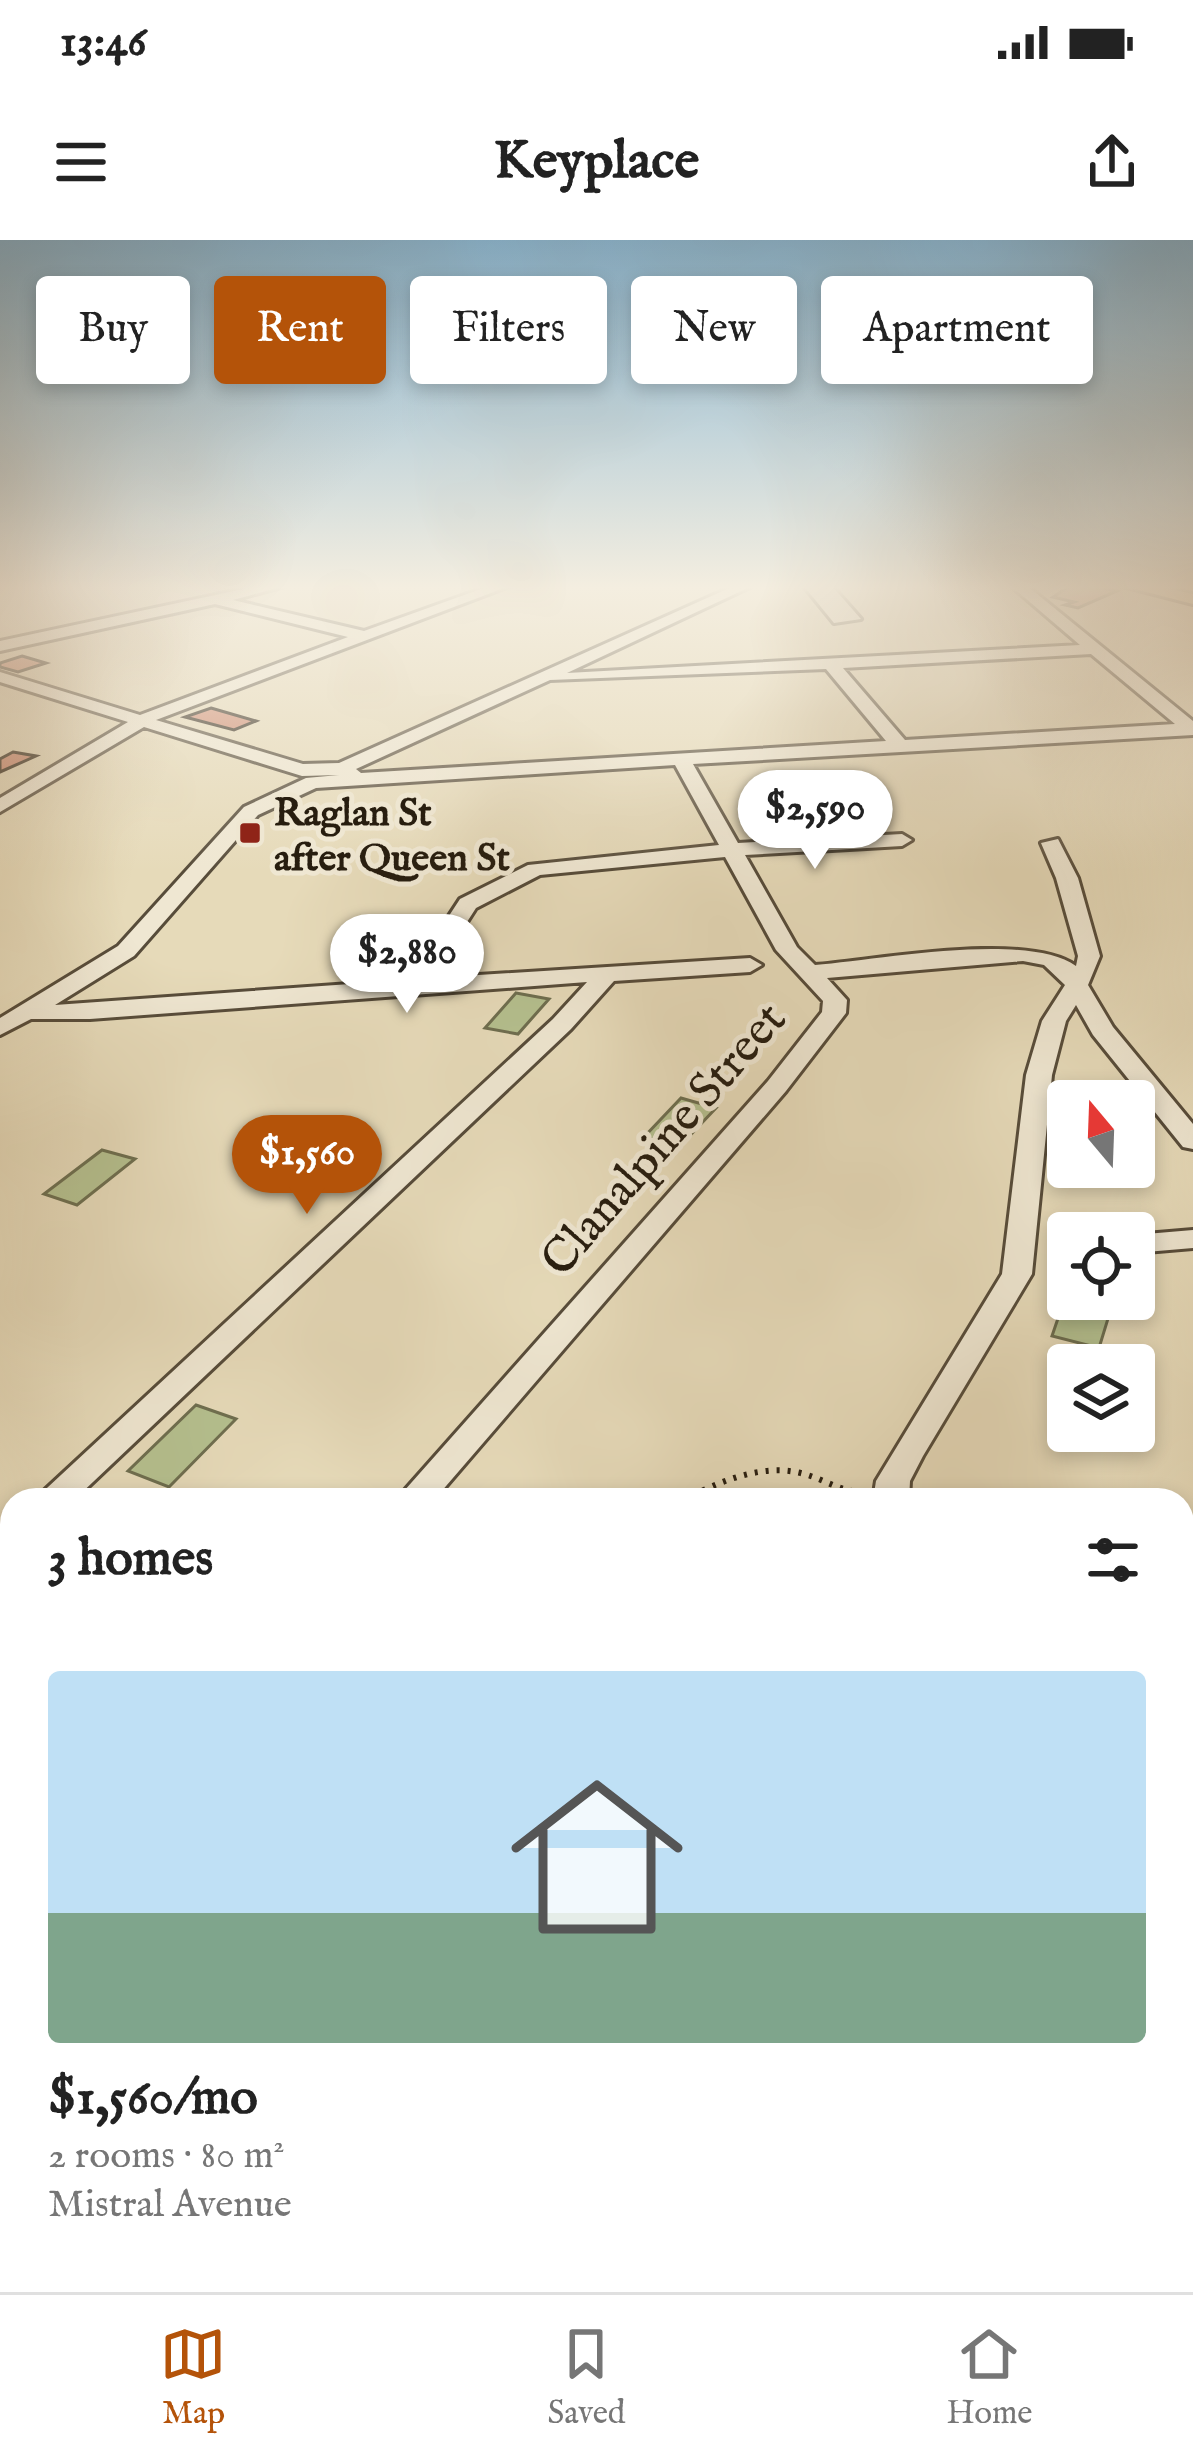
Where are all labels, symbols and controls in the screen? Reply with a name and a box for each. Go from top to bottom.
text: 13:46 [60,14,146,71]
text: Keyplace [494,128,699,197]
icon: menu [48,129,114,195]
icon: share [1079,129,1145,195]
chip: Buy [36,276,190,384]
chip: Rent [214,276,386,384]
chip: Filters [410,276,607,384]
chip: New [631,276,797,384]
chip: Apartment [821,276,1093,384]
pin: $2,590 [717,770,913,872]
text: $2,590 [765,784,865,833]
place label: Raglan St after Queen St [274,790,510,884]
marker: Raglan St after Queen St [237,820,263,846]
pin: $2,880 [309,914,505,1016]
text: $2,880 [357,928,457,977]
street label: Clanalpine Street [530,991,800,1290]
north arrow [1047,1080,1155,1188]
map controls [1047,1080,1155,1452]
pin: $1,560 [209,1115,405,1217]
text: $1,560 [259,1129,355,1178]
button: locate [1047,1212,1155,1320]
button: layers [1047,1344,1155,1452]
icon: filters [1080,1527,1146,1593]
text: 3 homes [48,1528,213,1593]
icon: home [489,1749,705,1965]
text: $1,560/mo [48,2067,258,2132]
text: 2 rooms · 80 m² [48,2132,285,2181]
text: Mistral Avenue [48,2181,292,2230]
tab: Map [160,2321,226,2435]
tab: Saved [547,2321,625,2435]
tab: Home [946,2321,1033,2435]

